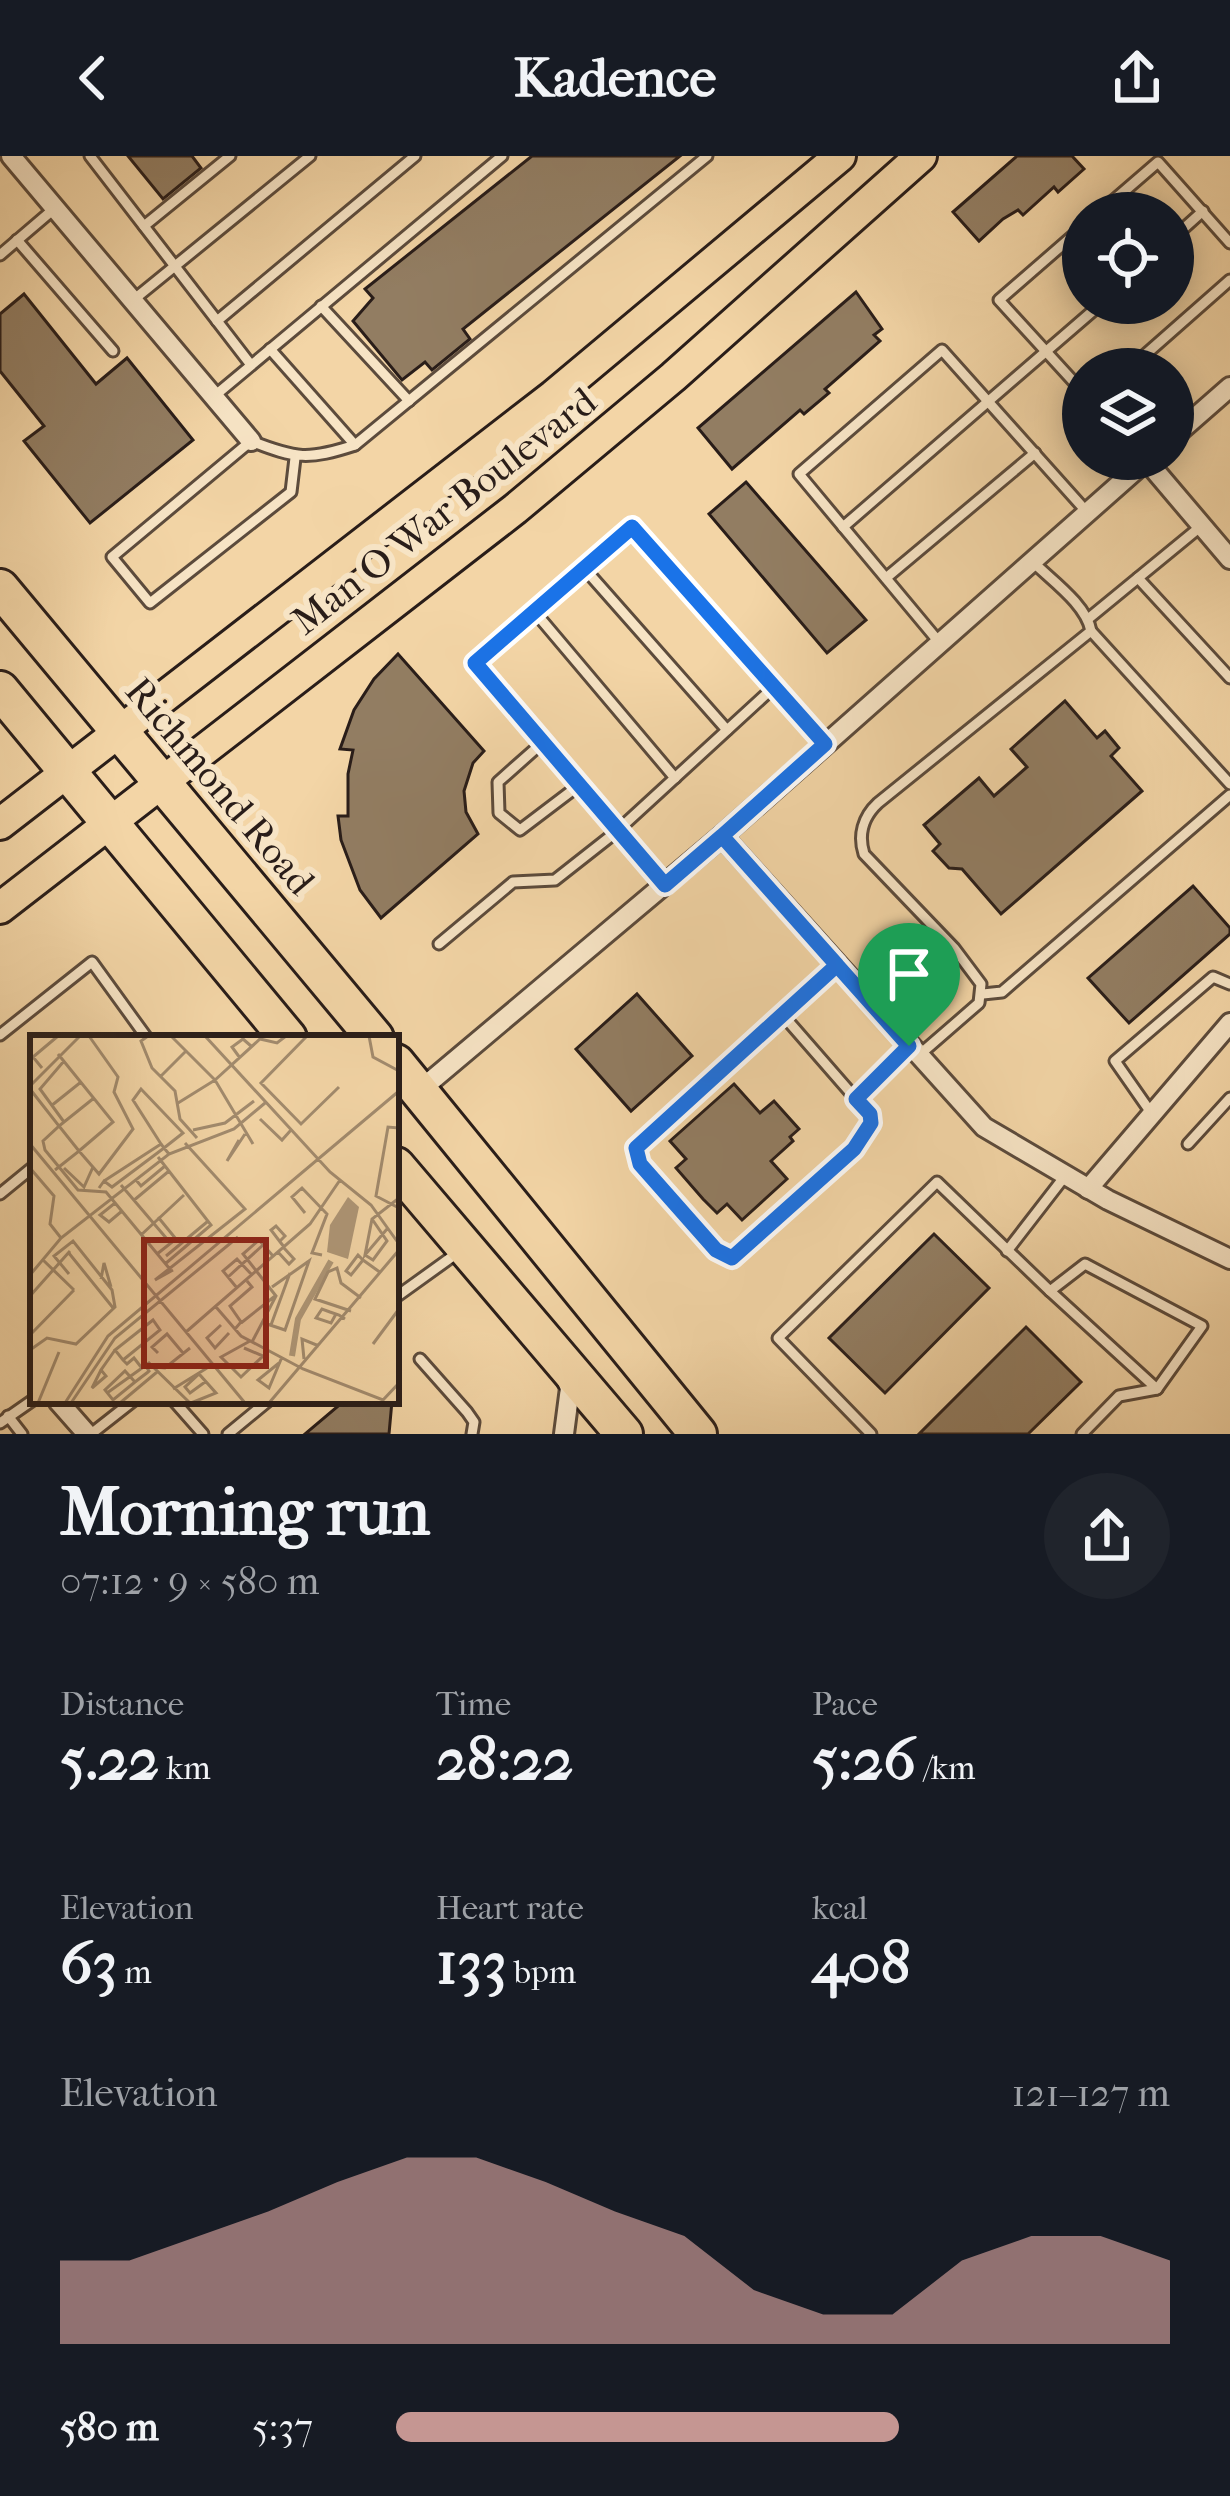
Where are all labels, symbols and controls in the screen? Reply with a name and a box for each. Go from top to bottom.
icon: back [60,45,126,111]
icon: share [1104,45,1170,111]
text: Kadence [514,47,716,110]
map controls [1062,192,1194,480]
button: locate [1062,192,1194,324]
button: layers [1062,348,1194,480]
street label: Man O War Boulevard [283,377,606,644]
street label: Richmond Road [116,668,325,904]
pin [858,923,960,1046]
icon: arrive [876,941,942,1007]
inset map [30,1035,399,1404]
button: share [1044,1473,1170,1599]
text: Morning run [60,1474,430,1551]
text: 07:12 · 9 × 580 m [60,1558,319,1604]
text: Distance [60,1685,184,1724]
text: Time [436,1685,511,1724]
text: Pace [812,1685,878,1724]
text: 5.22 [60,1724,159,1795]
text: 28:22 [436,1724,573,1795]
text: 5:26 [812,1724,916,1795]
text: km [159,1749,211,1788]
text: /km [916,1749,975,1788]
text: Elevation [60,1889,193,1928]
text: Heart rate [436,1889,584,1928]
text: kcal [812,1889,868,1928]
text: 63 [60,1928,117,1999]
text: 133 [436,1928,507,1999]
text: 408 [812,1928,911,1999]
text: m [117,1953,152,1992]
text: bpm [507,1953,576,1992]
text: Elevation [60,2070,218,2116]
text: 121–127 m [1012,2070,1170,2116]
text: 580 m [60,2404,159,2450]
text: 5:37 [252,2404,313,2450]

